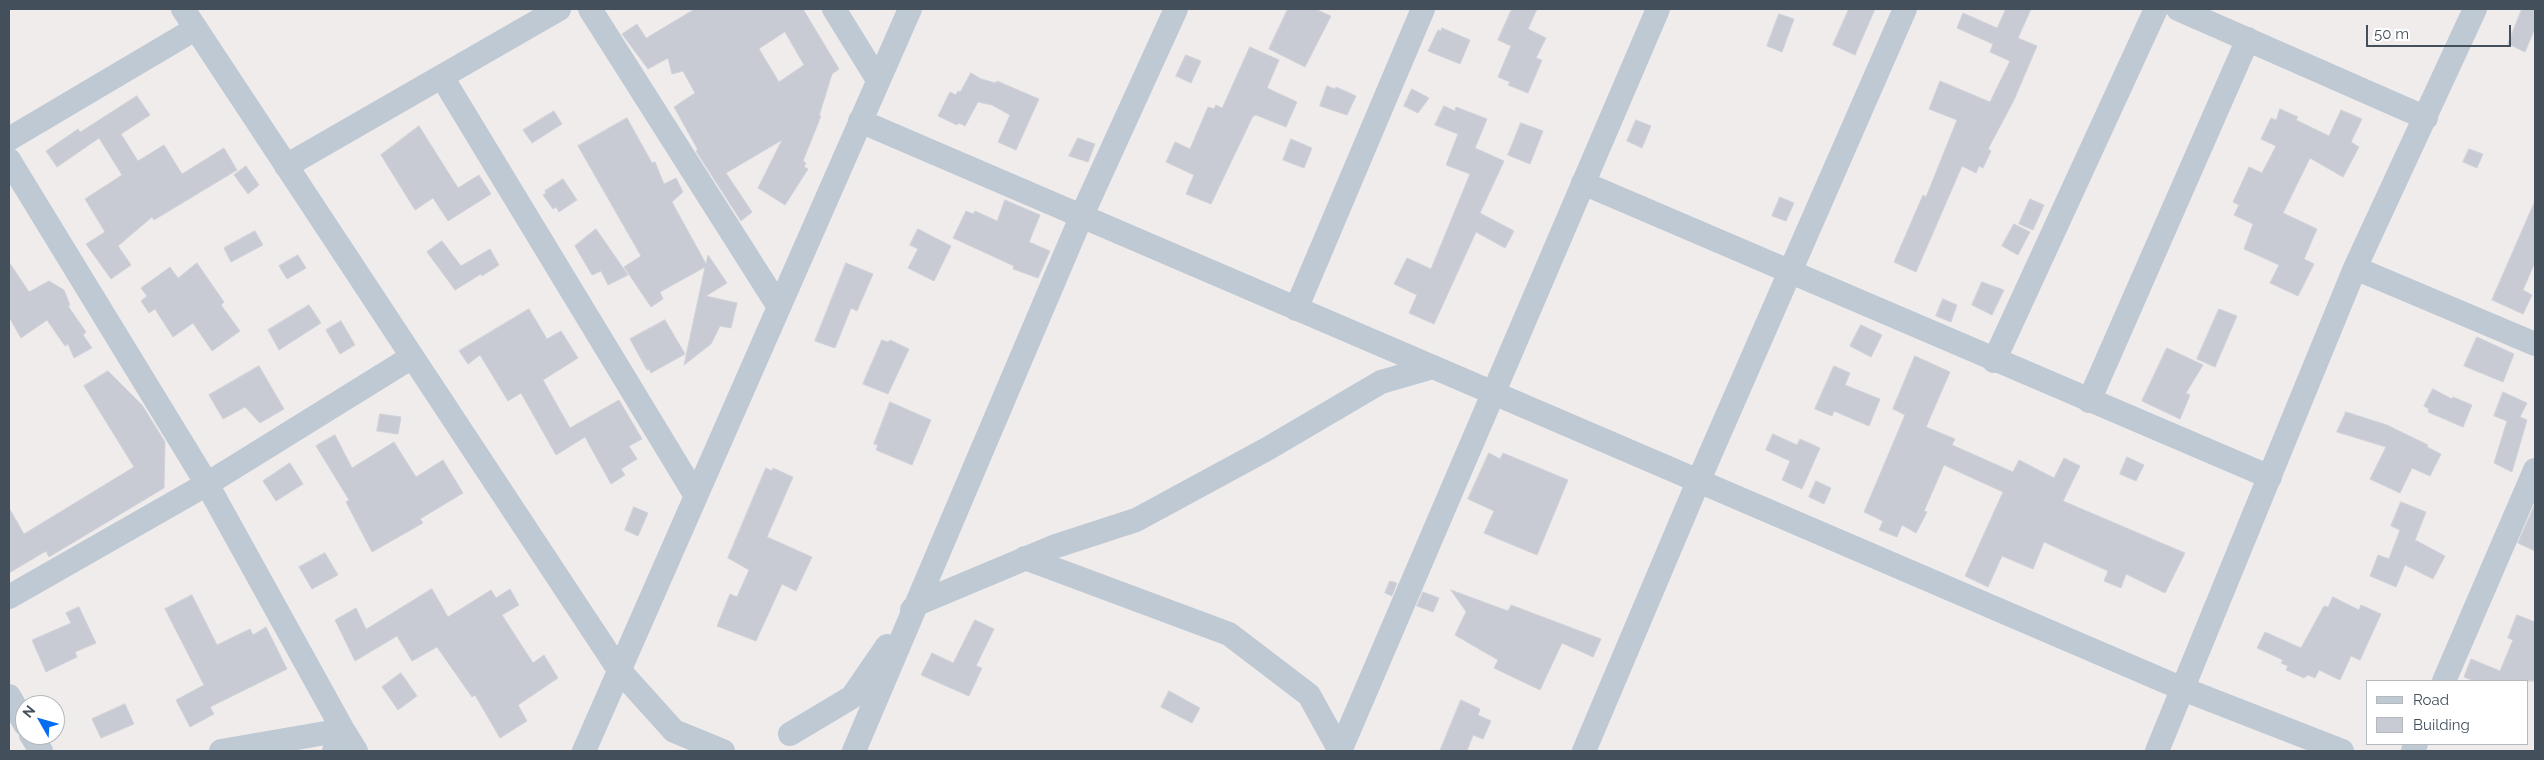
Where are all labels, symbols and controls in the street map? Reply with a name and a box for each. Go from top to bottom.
scale bar [2369,15,2514,47]
text: 50 m [2374,25,2409,43]
legend [2366,680,2529,745]
text: Road [2413,691,2449,709]
north arrow [15,695,65,745]
text: N [19,702,39,721]
text: Building [2413,716,2470,734]

